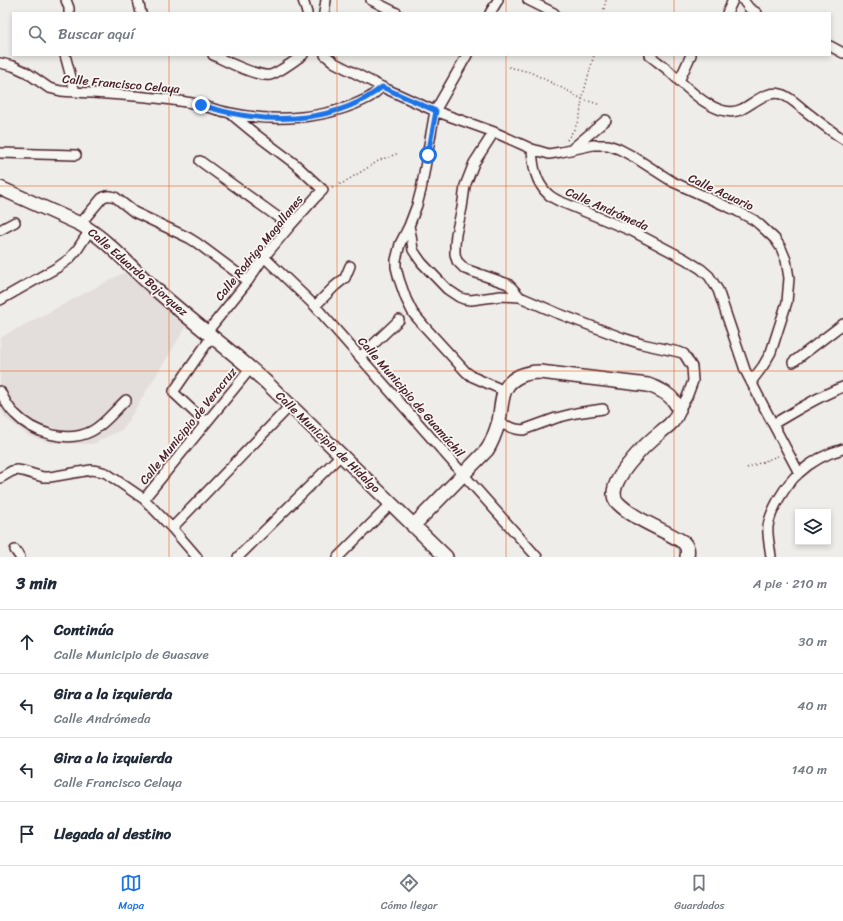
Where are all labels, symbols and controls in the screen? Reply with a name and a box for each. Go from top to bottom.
search box [12,12,831,56]
text: Buscar aquí [58,21,135,47]
icon: search [26,23,48,45]
street label: Calle Francisco Celaya [61,68,182,100]
route end [192,96,210,114]
route start [419,146,437,164]
street label: Calle Acuario [685,167,757,217]
street label: Calle Andrómeda [562,181,653,238]
street label: Calle Rodrigo Magallanes [209,190,309,306]
street label: Calle Eduardo Bojorquez [83,222,193,322]
street label: Calle Municipio de Guamúchil [352,331,470,463]
street label: Calle Municipio de Veracruz [134,362,243,490]
street label: Calle Municipio de Hidalgo [270,386,386,498]
map controls [795,509,831,545]
button: layers [795,509,831,545]
text: 3 min [16,568,57,598]
text: A pie · 210 m [753,572,827,595]
text: Continúa [54,617,113,643]
text: 30 m [798,630,827,653]
icon: ahead [16,631,38,653]
text: Calle Municipio de Guasave [54,643,209,666]
text: Gira a la izquierda [54,681,172,707]
text: 40 m [797,694,827,717]
icon: left [16,695,38,717]
text: Calle Andrómeda [54,707,151,730]
text: Gira a la izquierda [54,745,172,771]
text: 140 m [792,758,827,781]
icon: left [16,759,38,781]
text: Calle Francisco Celaya [54,771,182,794]
text: Llegada al destino [54,821,171,847]
icon: arrive [16,823,38,845]
tab: Mapa [118,872,144,915]
tab: Cómo llegar [381,872,438,915]
tab: Guardados [674,872,725,915]

